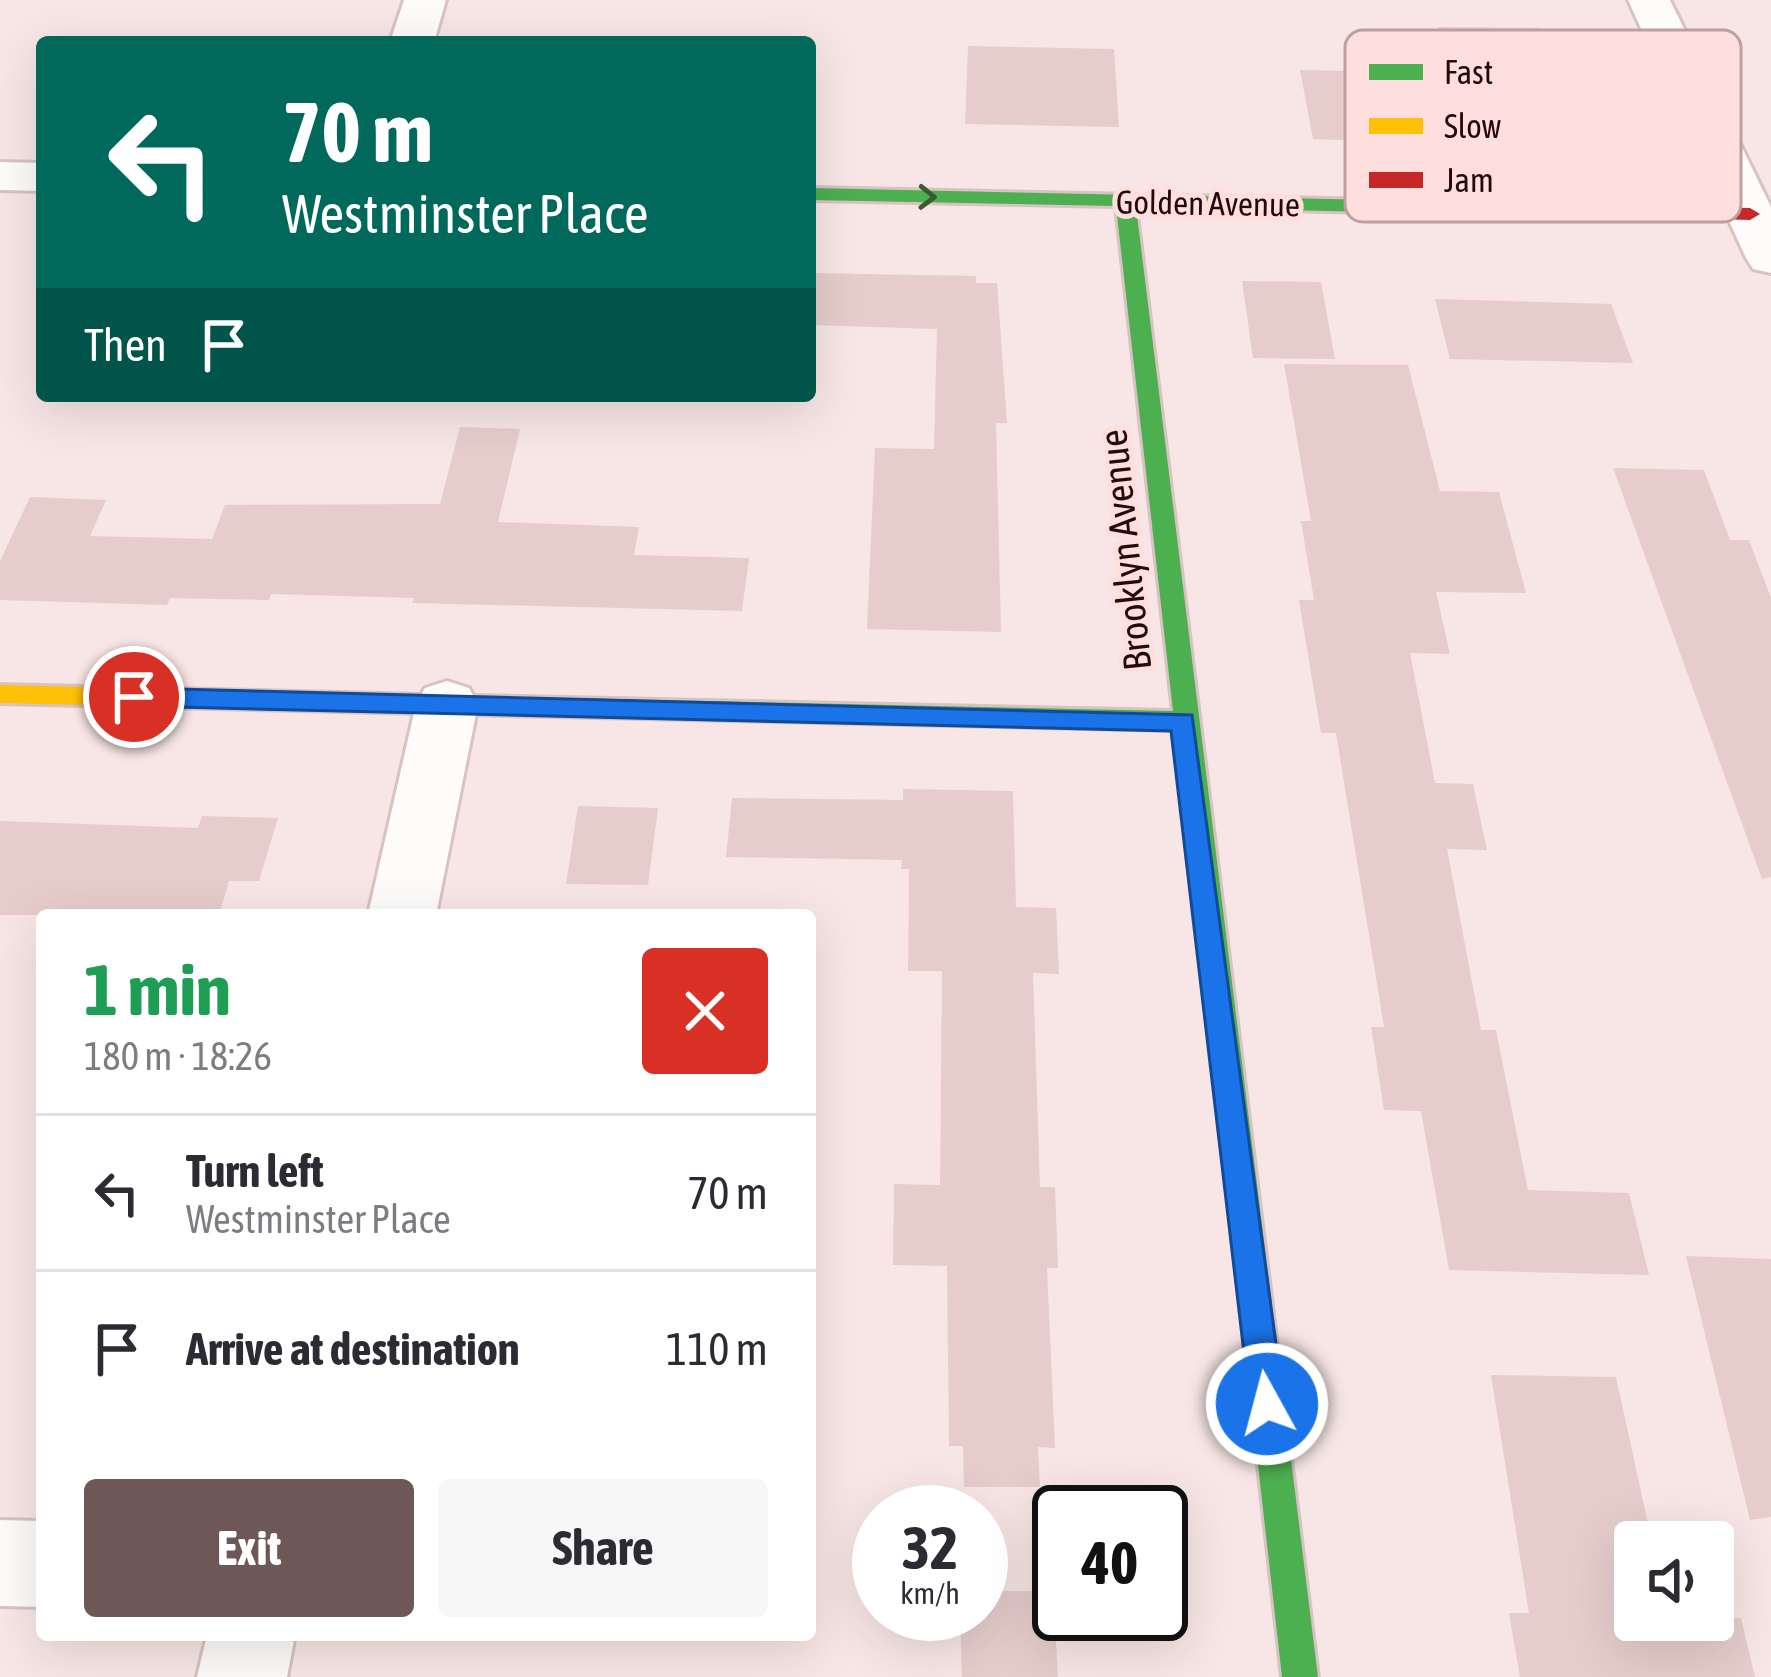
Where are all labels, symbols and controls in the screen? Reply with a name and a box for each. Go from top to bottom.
legend [1345,30,1741,222]
text: Fast [1444,53,1493,91]
icon: left [84,84,240,240]
text: 70 m [282,84,433,180]
text: Slow [1444,107,1501,145]
text: Jam [1444,161,1494,199]
street label: Golden Avenue [1116,182,1300,224]
text: Westminster Place [282,183,648,244]
one-way arrow [918,183,937,209]
icon: arrive [191,312,257,378]
text: Then [84,319,167,371]
street label: Brooklyn Avenue [1090,427,1160,673]
pin [83,646,185,748]
icon: arrive [101,664,167,730]
text: 1 min [84,948,231,1030]
button: close [642,948,768,1074]
text: 180 m · 18:26 [84,1034,272,1078]
text: Turn left [186,1145,324,1197]
icon: left [84,1160,150,1226]
text: 70 m [687,1167,768,1219]
text: Westminster Place [186,1197,451,1241]
icon: arrive [84,1316,150,1382]
text: Arrive at destination [186,1323,520,1375]
text: 110 m [666,1323,768,1375]
position arrow [1204,1341,1330,1467]
button: Exit [84,1479,414,1617]
button: Share [438,1479,768,1617]
speed limit sign: 40 [1032,1485,1188,1641]
text: 32 [902,1513,958,1582]
map controls [1614,1521,1734,1641]
button: sound [1614,1521,1734,1641]
text: km/h [900,1576,960,1610]

